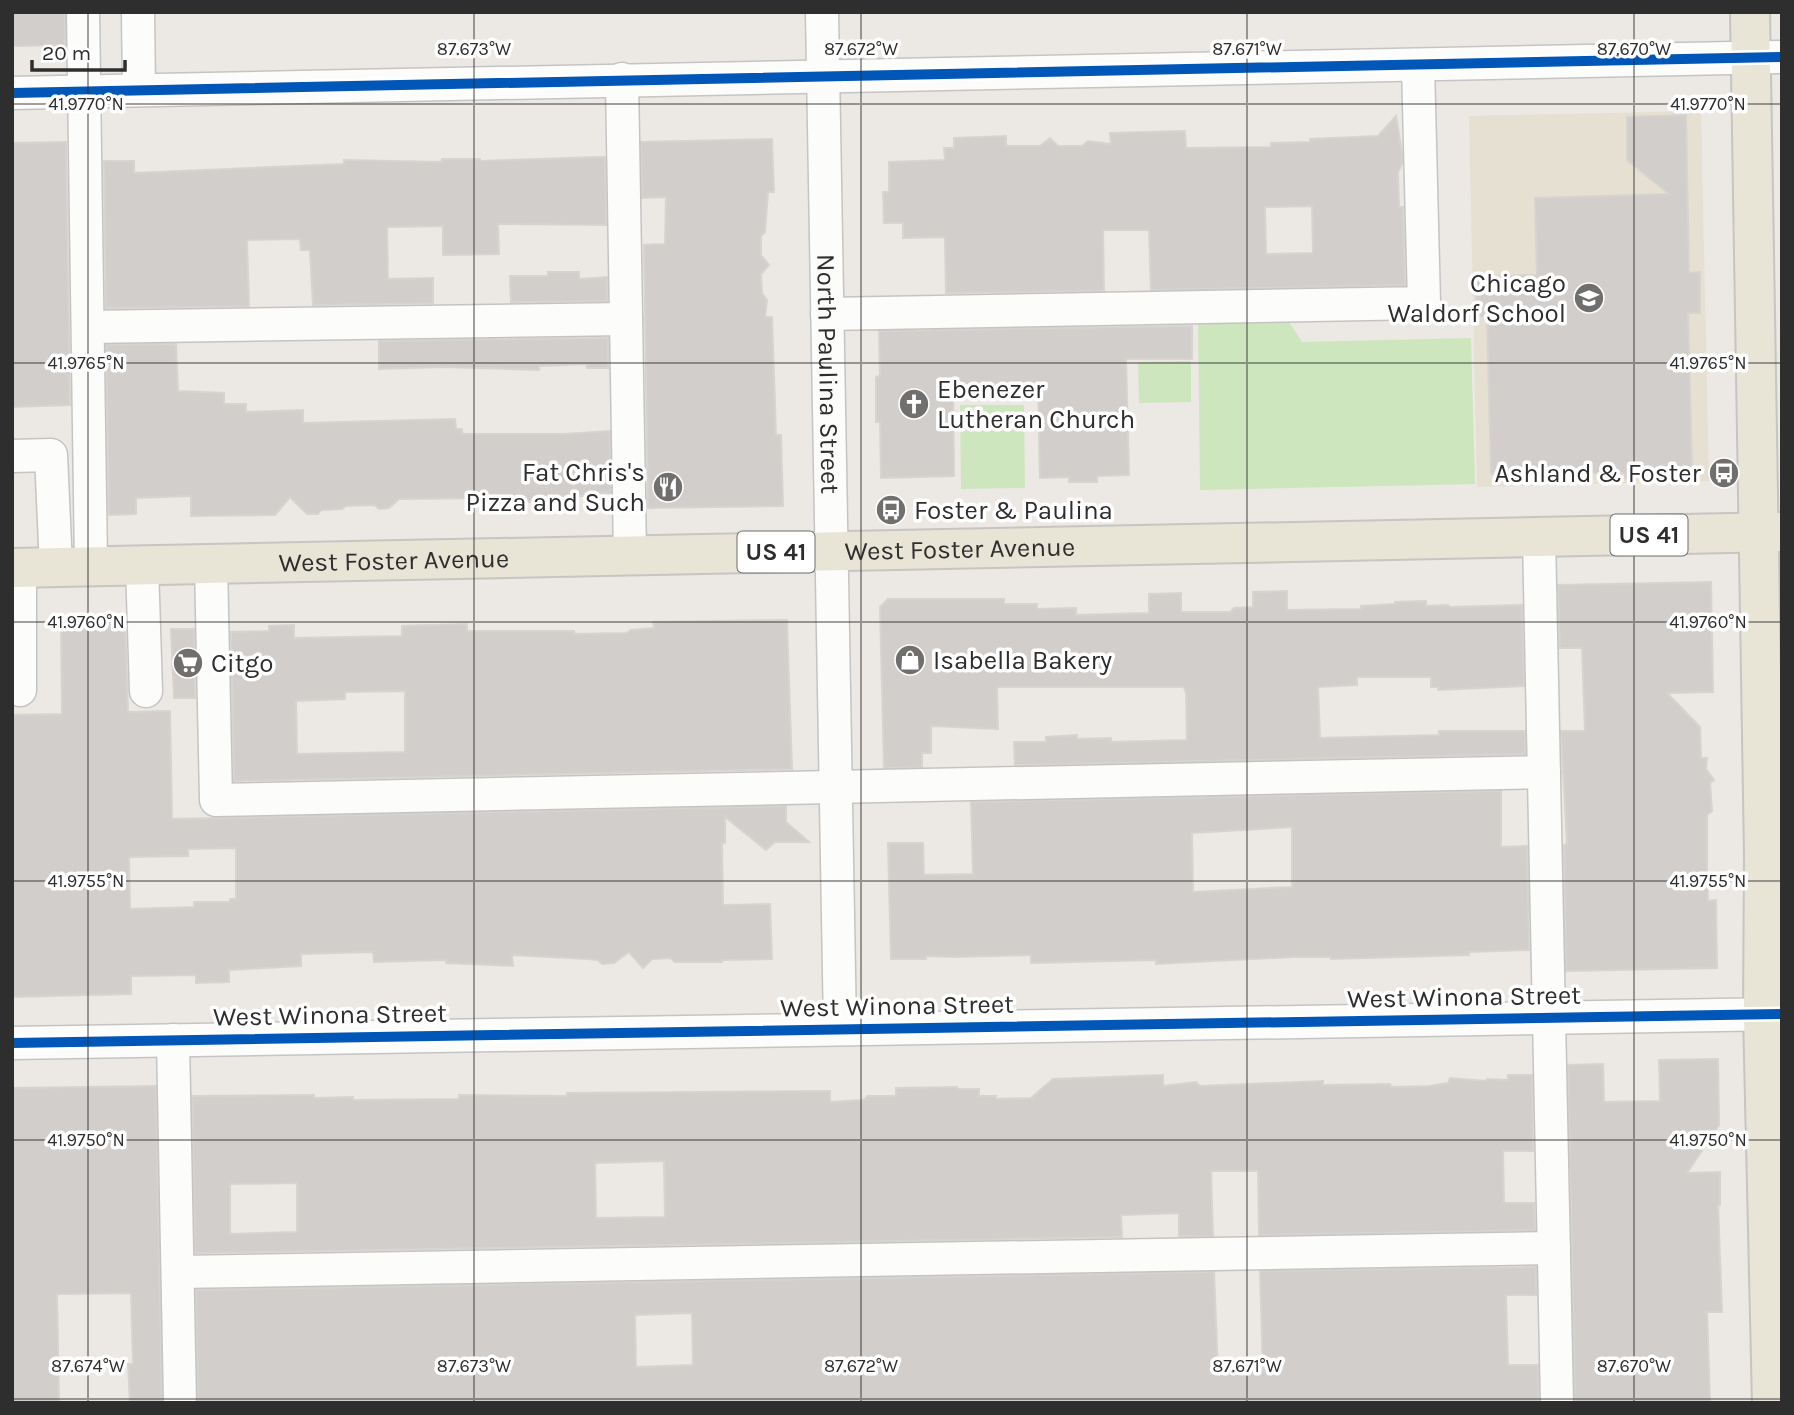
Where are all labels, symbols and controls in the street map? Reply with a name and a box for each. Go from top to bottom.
scale bar [32,28,124,72]
text: 87.673°W [437,38,511,60]
text: 87.672°W [824,38,898,60]
text: 87.671°W [1212,38,1282,60]
text: 87.670°W [1597,38,1671,60]
text: 20 m [42,41,91,65]
text: 41.9770°N [48,93,124,115]
text: 41.9770°N [1670,93,1746,115]
street label: North Paulina Street [811,254,846,495]
place label: Chicago Waldorf School [1387,268,1566,329]
school or university icon: Chicago Waldorf School [1572,281,1606,315]
text: 41.9765°N [47,352,125,374]
text: 41.9765°N [1669,352,1747,374]
place label: Ebenezer Lutheran Church [937,374,1135,435]
church icon: Ebenezer Lutheran Church [897,387,931,421]
bus stop icon: Ashland & Foster [1707,456,1741,490]
place label: Fat Chris's Pizza and Such [466,457,645,518]
place label: Ashland & Foster [1495,458,1702,489]
restaurant icon: Fat Chris's Pizza and Such [651,470,685,504]
bus stop icon: Foster & Paulina [874,493,908,527]
place label: Foster & Paulina [914,495,1113,526]
road number: US 41 [1610,514,1688,556]
street label: West Foster Avenue [844,531,1075,567]
road number: US 41 [738,532,814,572]
street label: West Foster Avenue [278,542,510,578]
text: 41.9760°N [47,611,125,633]
text: 41.9760°N [1669,611,1747,633]
shop icon: Isabella Bakery [893,643,927,677]
place label: Isabella Bakery [933,645,1112,676]
supermarket icon: Citgo [171,646,205,680]
place label: Citgo [211,648,273,679]
text: 41.9755°N [48,870,124,892]
text: 41.9755°N [1670,870,1746,892]
street label: West Winona Street [1347,979,1581,1015]
street label: West Winona Street [780,988,1014,1024]
street label: West Winona Street [213,997,447,1033]
text: 41.9750°N [47,1129,125,1151]
text: 41.9750°N [1669,1129,1747,1151]
text: 87.674°W [51,1355,125,1377]
text: 87.673°W [437,1355,511,1377]
text: 87.672°W [824,1355,898,1377]
text: 87.671°W [1212,1355,1282,1377]
text: 87.670°W [1597,1355,1671,1377]

